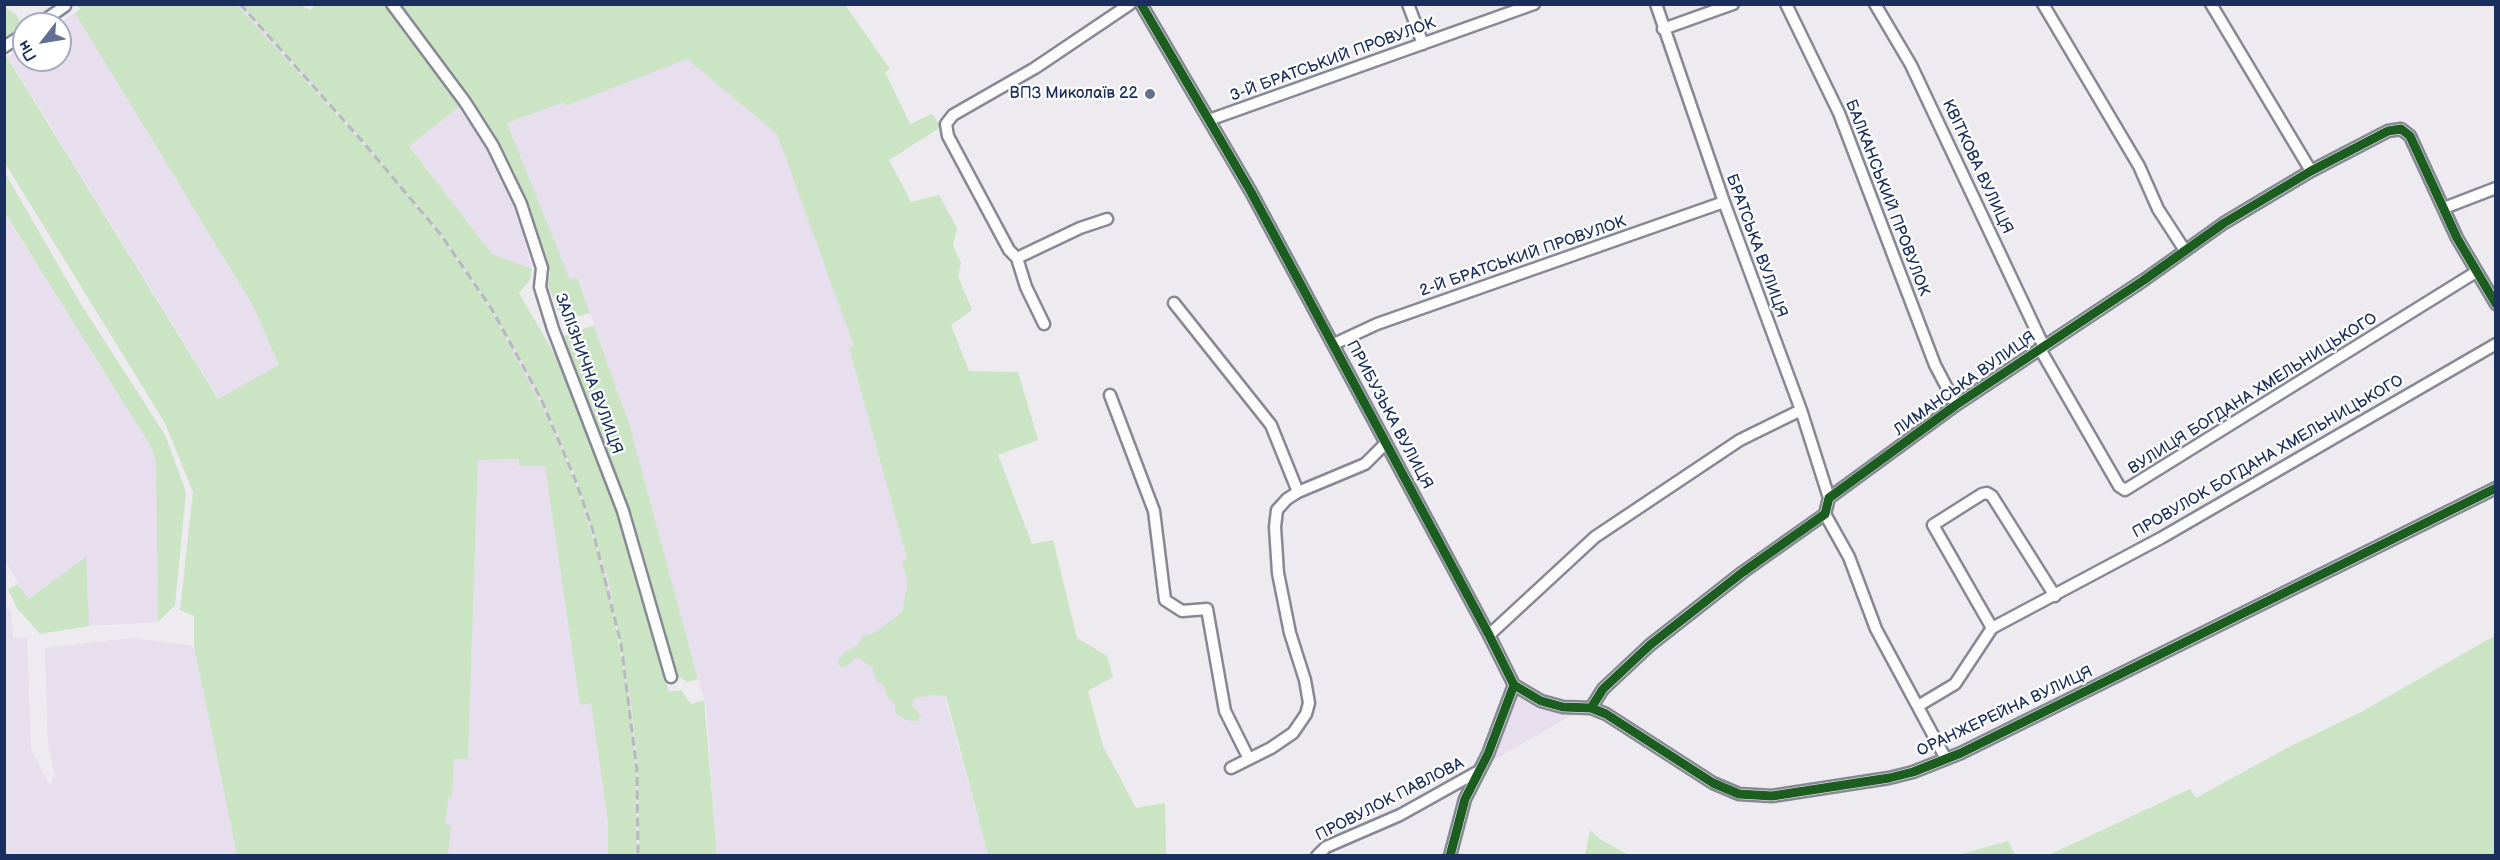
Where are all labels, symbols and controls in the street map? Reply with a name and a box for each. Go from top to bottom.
north arrow [12,12,72,72]
street label: 3-Й БРАТСЬКИЙ ПРОВУЛОК [1228,14,1438,106]
text: Пн [14,36,41,65]
place label: ВПЗ Миколаїв 22 [1010,84,1138,104]
marker: ВПЗ Миколаїв 22 [1143,87,1157,101]
street label: БАЛКАНСЬКИЙ ПРОВУЛОК [1841,97,1933,299]
street label: КВІТКОВА ВУЛИЦЯ [1937,97,2017,237]
street label: БРАТСЬКА ВУЛИЦЯ [1721,172,1791,320]
street label: 2-Й БРАТСЬКИЙ ПРОВУЛОК [1417,213,1629,301]
street label: ЗАЛІЗНИЧНА ВУЛИЦЯ [550,291,626,457]
street label: ВУЛИЦЯ БОГДАНА ХМЕЛЬНИЦЬКОГО [2125,309,2381,479]
street label: ЛИМАНСЬКА ВУЛИЦЯ [1890,328,2040,440]
street label: ПРИБУЗЬКА ВУЛИЦЯ [1342,337,1436,493]
street label: ПРОВУЛОК БОГДАНА ХМЕЛЬНИЦЬКОГО [2129,371,2407,543]
street label: ОРАНЖЕРЕЙНА ВУЛИЦЯ [1914,663,2096,761]
street label: ПРОВУЛОК ПАВЛОВА [1313,754,1467,846]

